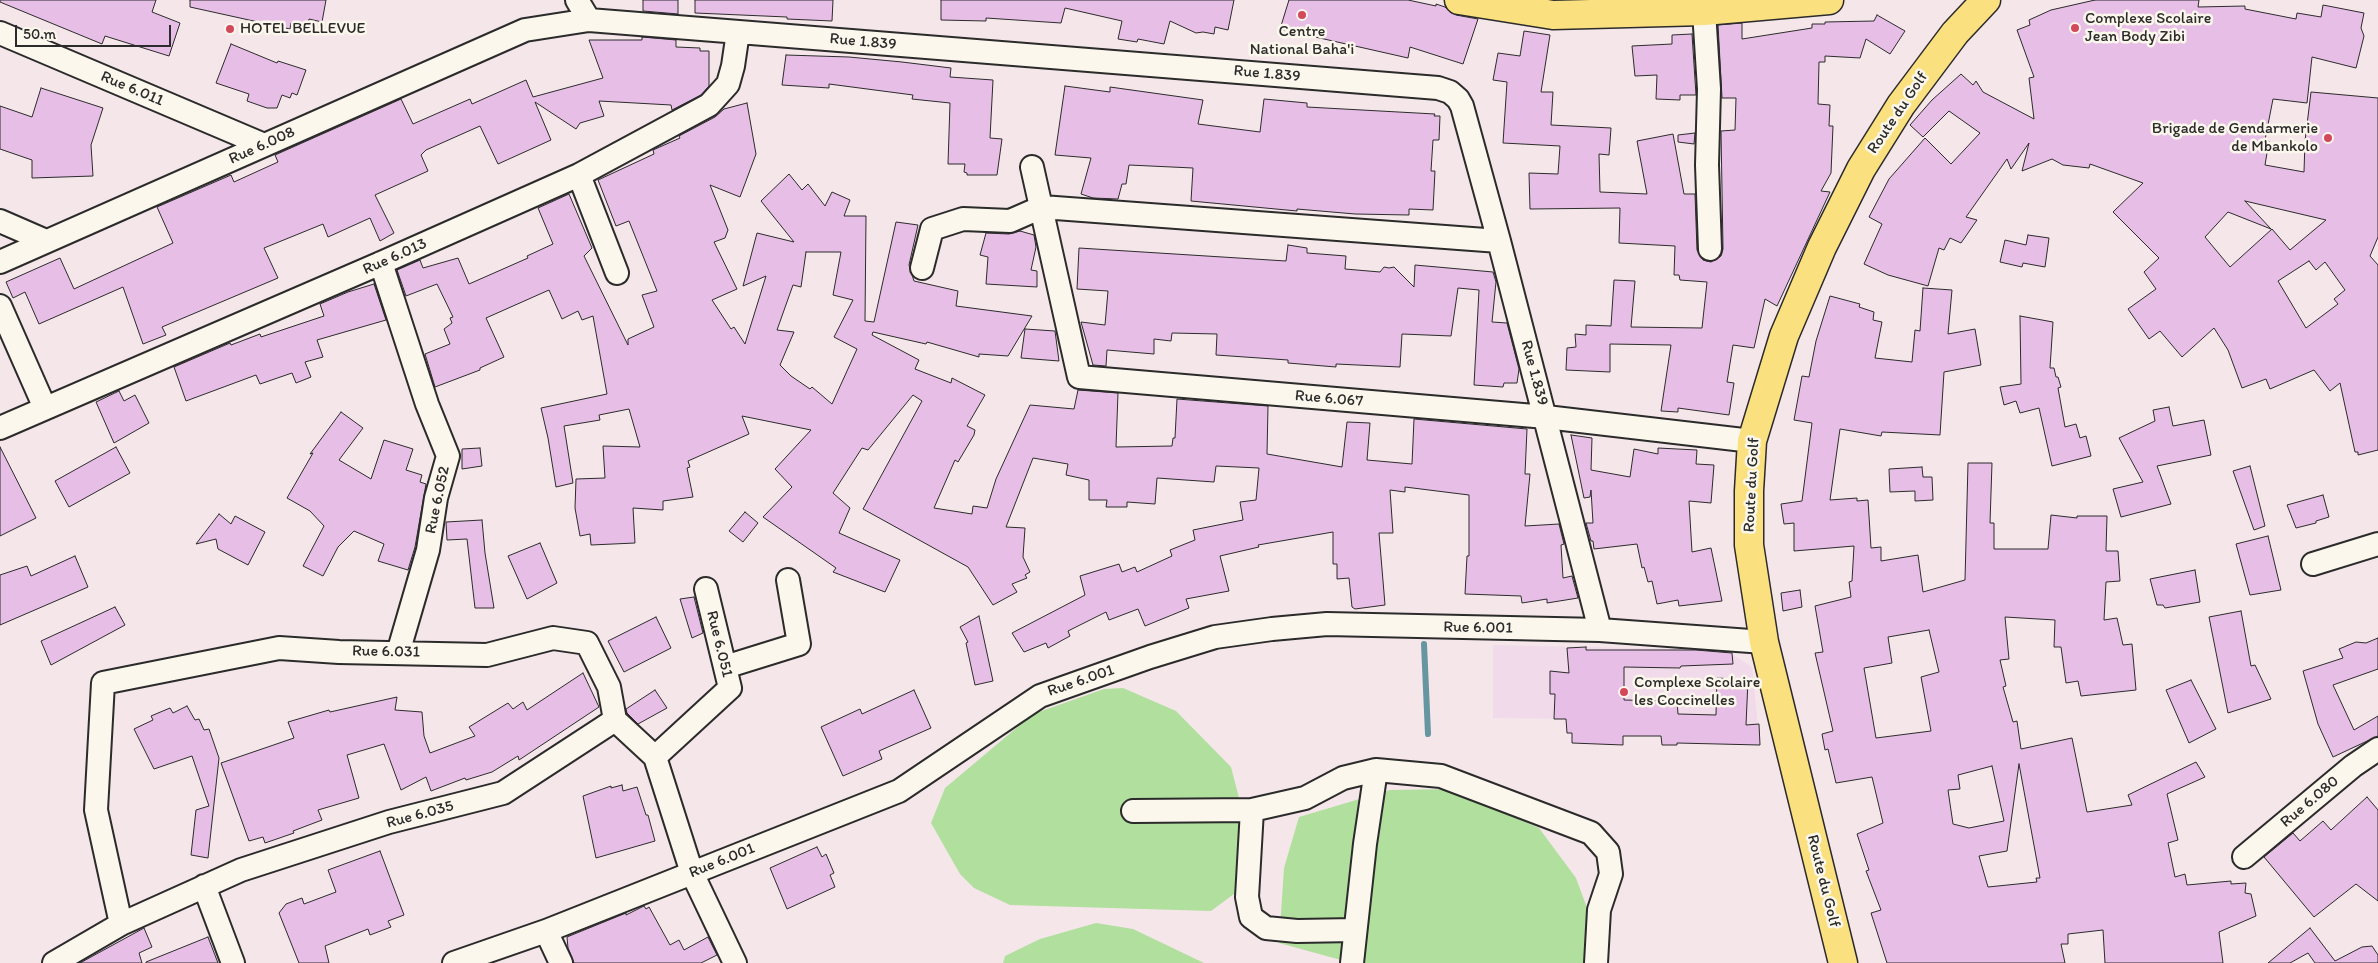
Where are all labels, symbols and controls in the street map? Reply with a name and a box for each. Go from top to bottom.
marker: Centre National Baha'i [1296,9,1308,21]
place label: Complexe Scolaire Jean Body Zibi [2085,9,2211,47]
scale bar [18,15,174,47]
place label: HOTEL BELLEVUE [240,19,365,39]
place label: Centre National Baha'i [1250,22,1354,60]
marker: Complexe Scolaire Jean Body Zibi [2069,22,2081,34]
marker: HOTEL BELLEVUE [224,23,236,35]
text: 50 m [23,25,56,43]
street label: Rue 1.839 [829,30,897,54]
street label: Rue 1.839 [1233,62,1301,86]
street label: Rue 6.011 [97,67,167,111]
street label: Route du Golf [1864,68,1932,158]
place label: Brigade de Gendarmerie de Mbankolo [2152,119,2318,157]
street label: Rue 6.008 [226,123,298,169]
marker: Brigade de Gendarmerie de Mbankolo [2322,132,2334,144]
street label: Rue 6.013 [360,234,430,280]
street label: Rue 1.839 [1516,338,1552,408]
street label: Rue 6.067 [1294,386,1364,412]
street label: Route du Golf [1740,437,1764,533]
street label: Rue 6.052 [421,464,455,536]
street label: Rue 6.051 [701,609,737,679]
street label: Rue 6.001 [1443,618,1513,638]
street label: Rue 6.031 [352,642,420,662]
street label: Rue 6.001 [1045,661,1117,701]
place label: Complexe Scolaire les Coccinelles [1634,673,1760,711]
marker: Complexe Scolaire les Coccinelles [1618,686,1630,698]
street label: Rue 6.080 [2277,772,2343,832]
street label: Rue 6.035 [384,797,456,833]
street label: Route du Golf [1802,833,1844,929]
street label: Rue 6.001 [686,839,758,883]

